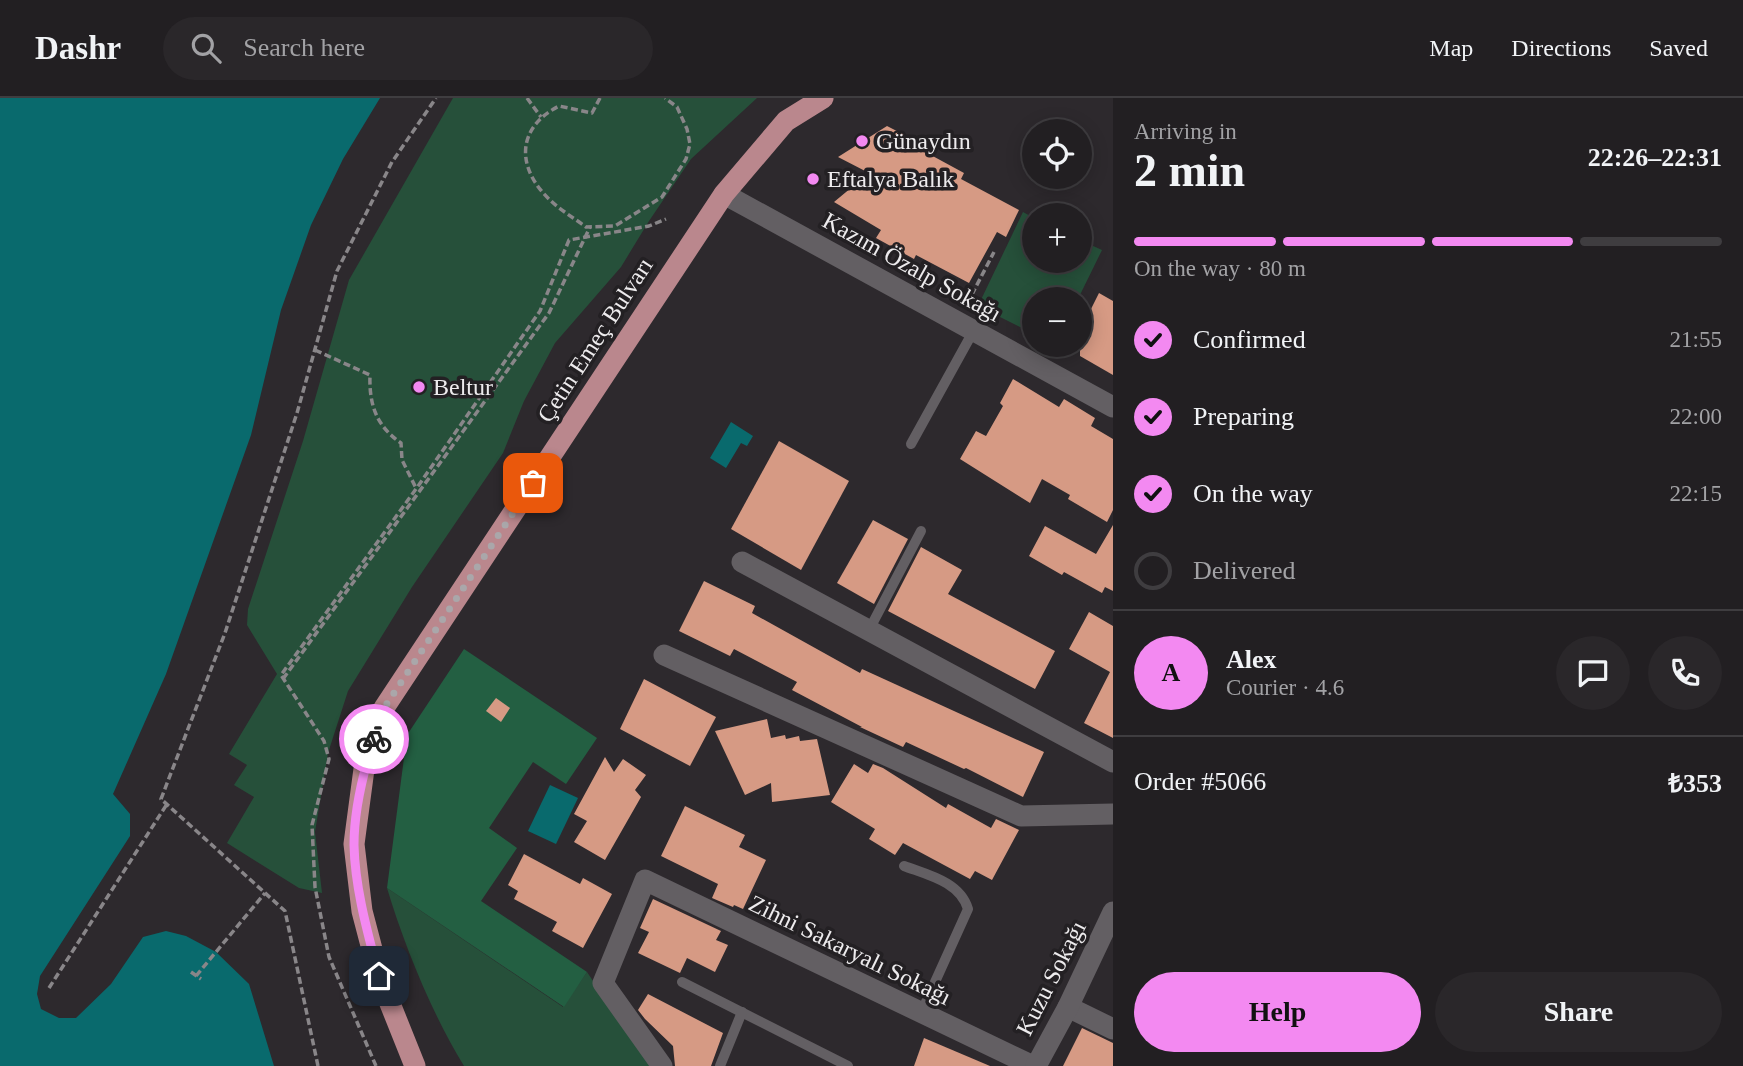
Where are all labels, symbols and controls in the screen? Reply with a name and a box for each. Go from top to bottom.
search box [163,17,653,80]
icon: search [187,29,225,67]
text: Dashr [35,30,121,66]
text: Search here [243,33,365,62]
text: Map [1429,35,1473,61]
text: Directions [1511,35,1611,61]
text: Saved [1649,35,1708,61]
map controls [1022,119,1092,357]
button: locate [1022,119,1092,189]
text: Arriving in [1134,119,1237,144]
place label: Günaydın [876,128,971,154]
marker: Günaydın [854,133,870,149]
text: 22:26–22:31 [1588,143,1722,172]
text: 2 min [1134,145,1245,196]
place label: Eftalya Balık [827,166,954,192]
marker: Eftalya Balık [805,171,821,187]
button: + [1022,203,1092,273]
street label: Kazım Özalp Sokağı [818,207,1006,327]
street label: Çetin Emeç Bulvarı [532,253,658,427]
text: On the way · 80 m [1134,256,1306,281]
button: − [1022,287,1092,357]
icon: check [1134,321,1172,359]
text: Confirmed [1193,325,1306,354]
text: 21:55 [1670,327,1722,352]
place label: Beltur [433,374,493,400]
marker: Beltur [411,379,427,395]
icon: check [1134,398,1172,436]
text: Preparing [1193,402,1294,431]
text: 22:00 [1670,404,1722,429]
pin [503,453,563,513]
icon: bag [514,464,552,502]
icon: check [1134,475,1172,513]
text: On the way [1193,479,1313,508]
text: 22:15 [1670,481,1722,506]
text: Delivered [1193,556,1296,585]
button: chat [1556,636,1630,710]
button: phone [1648,636,1722,710]
text: Alex [1226,645,1277,674]
text: A [1162,658,1180,687]
text: Courier · 4.6 [1226,675,1344,700]
courier [339,704,409,774]
icon: bike [355,720,393,758]
text: Order #5066 [1134,767,1266,796]
text: ₺353 [1668,769,1722,798]
street label: Zihni Sakaryalı Sokağı [745,890,955,1010]
street label: Kuzu Sokağı [1011,916,1091,1039]
pin [349,946,409,1006]
icon: home [360,957,398,995]
button: Help [1134,972,1421,1052]
button: Share [1435,972,1722,1052]

